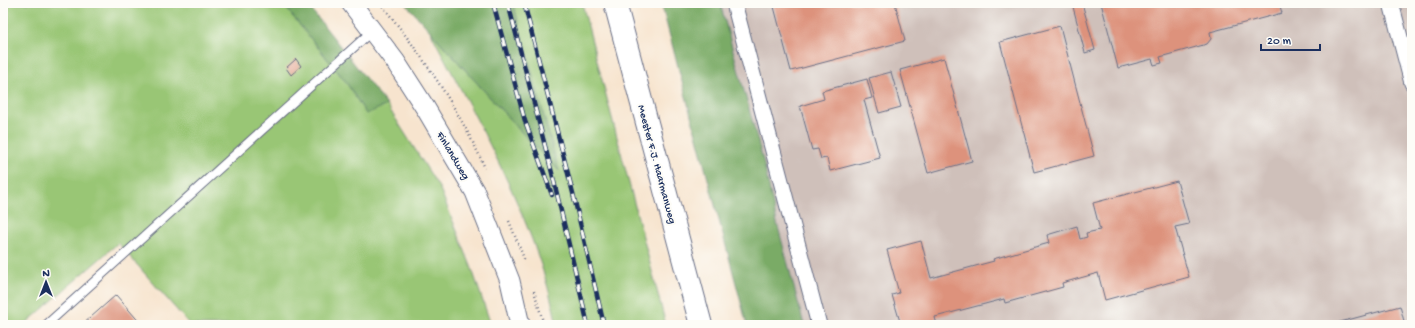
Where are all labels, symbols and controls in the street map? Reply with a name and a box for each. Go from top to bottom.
scale bar [1261,26,1320,52]
text: 20 m [1267,35,1292,49]
street label: Meester F.J. Haarmanweg [634,104,678,225]
street label: Finlandweg [433,129,471,182]
north arrow [26,262,66,302]
text: N [42,268,50,280]

